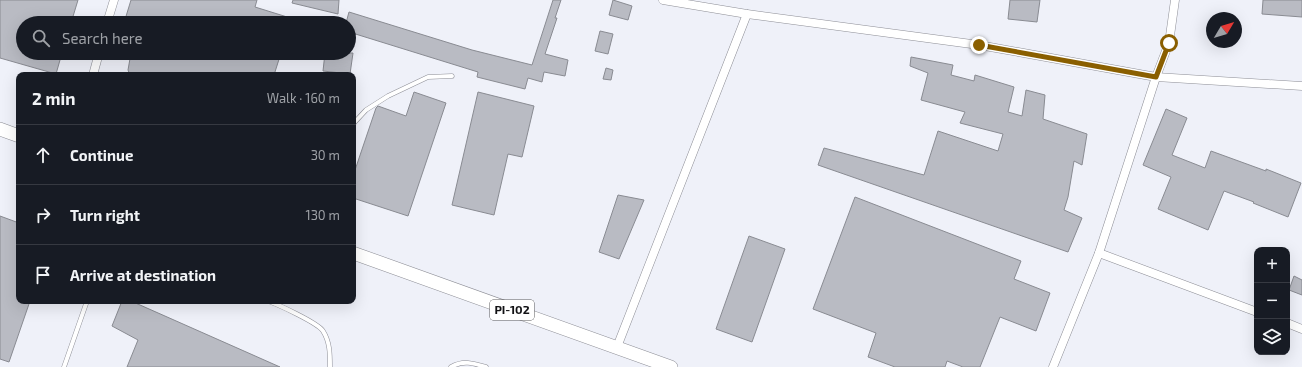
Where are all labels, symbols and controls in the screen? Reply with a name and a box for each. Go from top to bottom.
north arrow [1206,12,1242,48]
search box [16,16,356,60]
icon: search [30,27,52,49]
text: Search here [62,29,143,47]
route start [1160,34,1178,52]
route end [970,36,988,54]
text: 2 min [32,88,75,108]
text: Walk · 160 m [267,90,340,106]
icon: ahead [32,144,54,166]
text: Continue [70,146,133,164]
text: 30 m [311,147,340,163]
icon: right [32,204,54,226]
text: Turn right [70,206,140,224]
text: 130 m [305,207,340,223]
map controls [1254,247,1290,355]
button: + [1254,247,1290,283]
icon: arrive [32,264,54,286]
text: Arrive at destination [70,266,216,284]
button: − [1254,283,1290,319]
road number: PI-102 [490,300,534,320]
button: layers [1254,319,1290,355]

